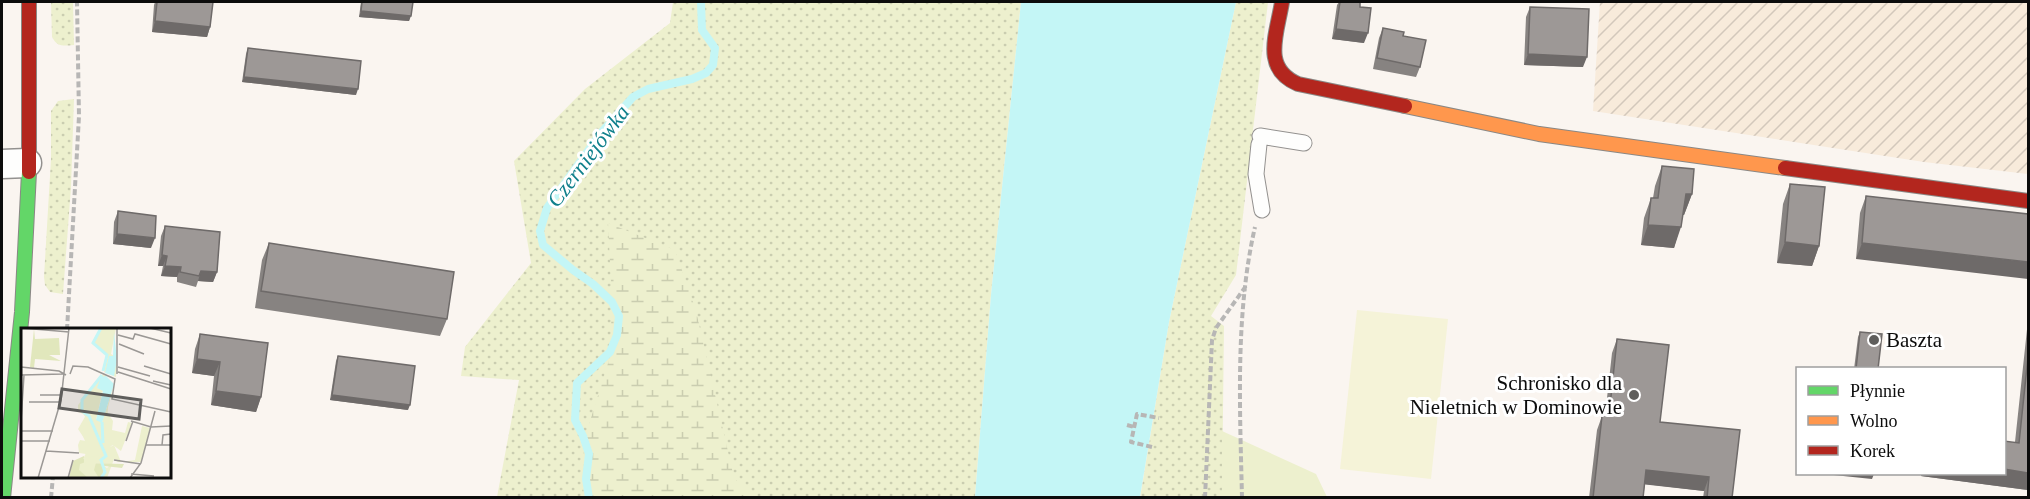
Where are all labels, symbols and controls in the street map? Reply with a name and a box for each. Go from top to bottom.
water label: Czerniejówka [542,100,634,212]
inset map [21,328,171,478]
place label: Baszta [1886,328,1943,352]
marker: Baszta [1867,333,1881,347]
legend [1796,367,2006,475]
place label: Schronisko dla Nieletnich w Dominowie [1410,371,1623,419]
text: Płynnie [1850,381,1905,401]
marker: Schronisko dla Nieletnich w Dominowie [1627,388,1641,402]
text: Wolno [1850,411,1898,431]
text: Korek [1850,441,1895,461]

